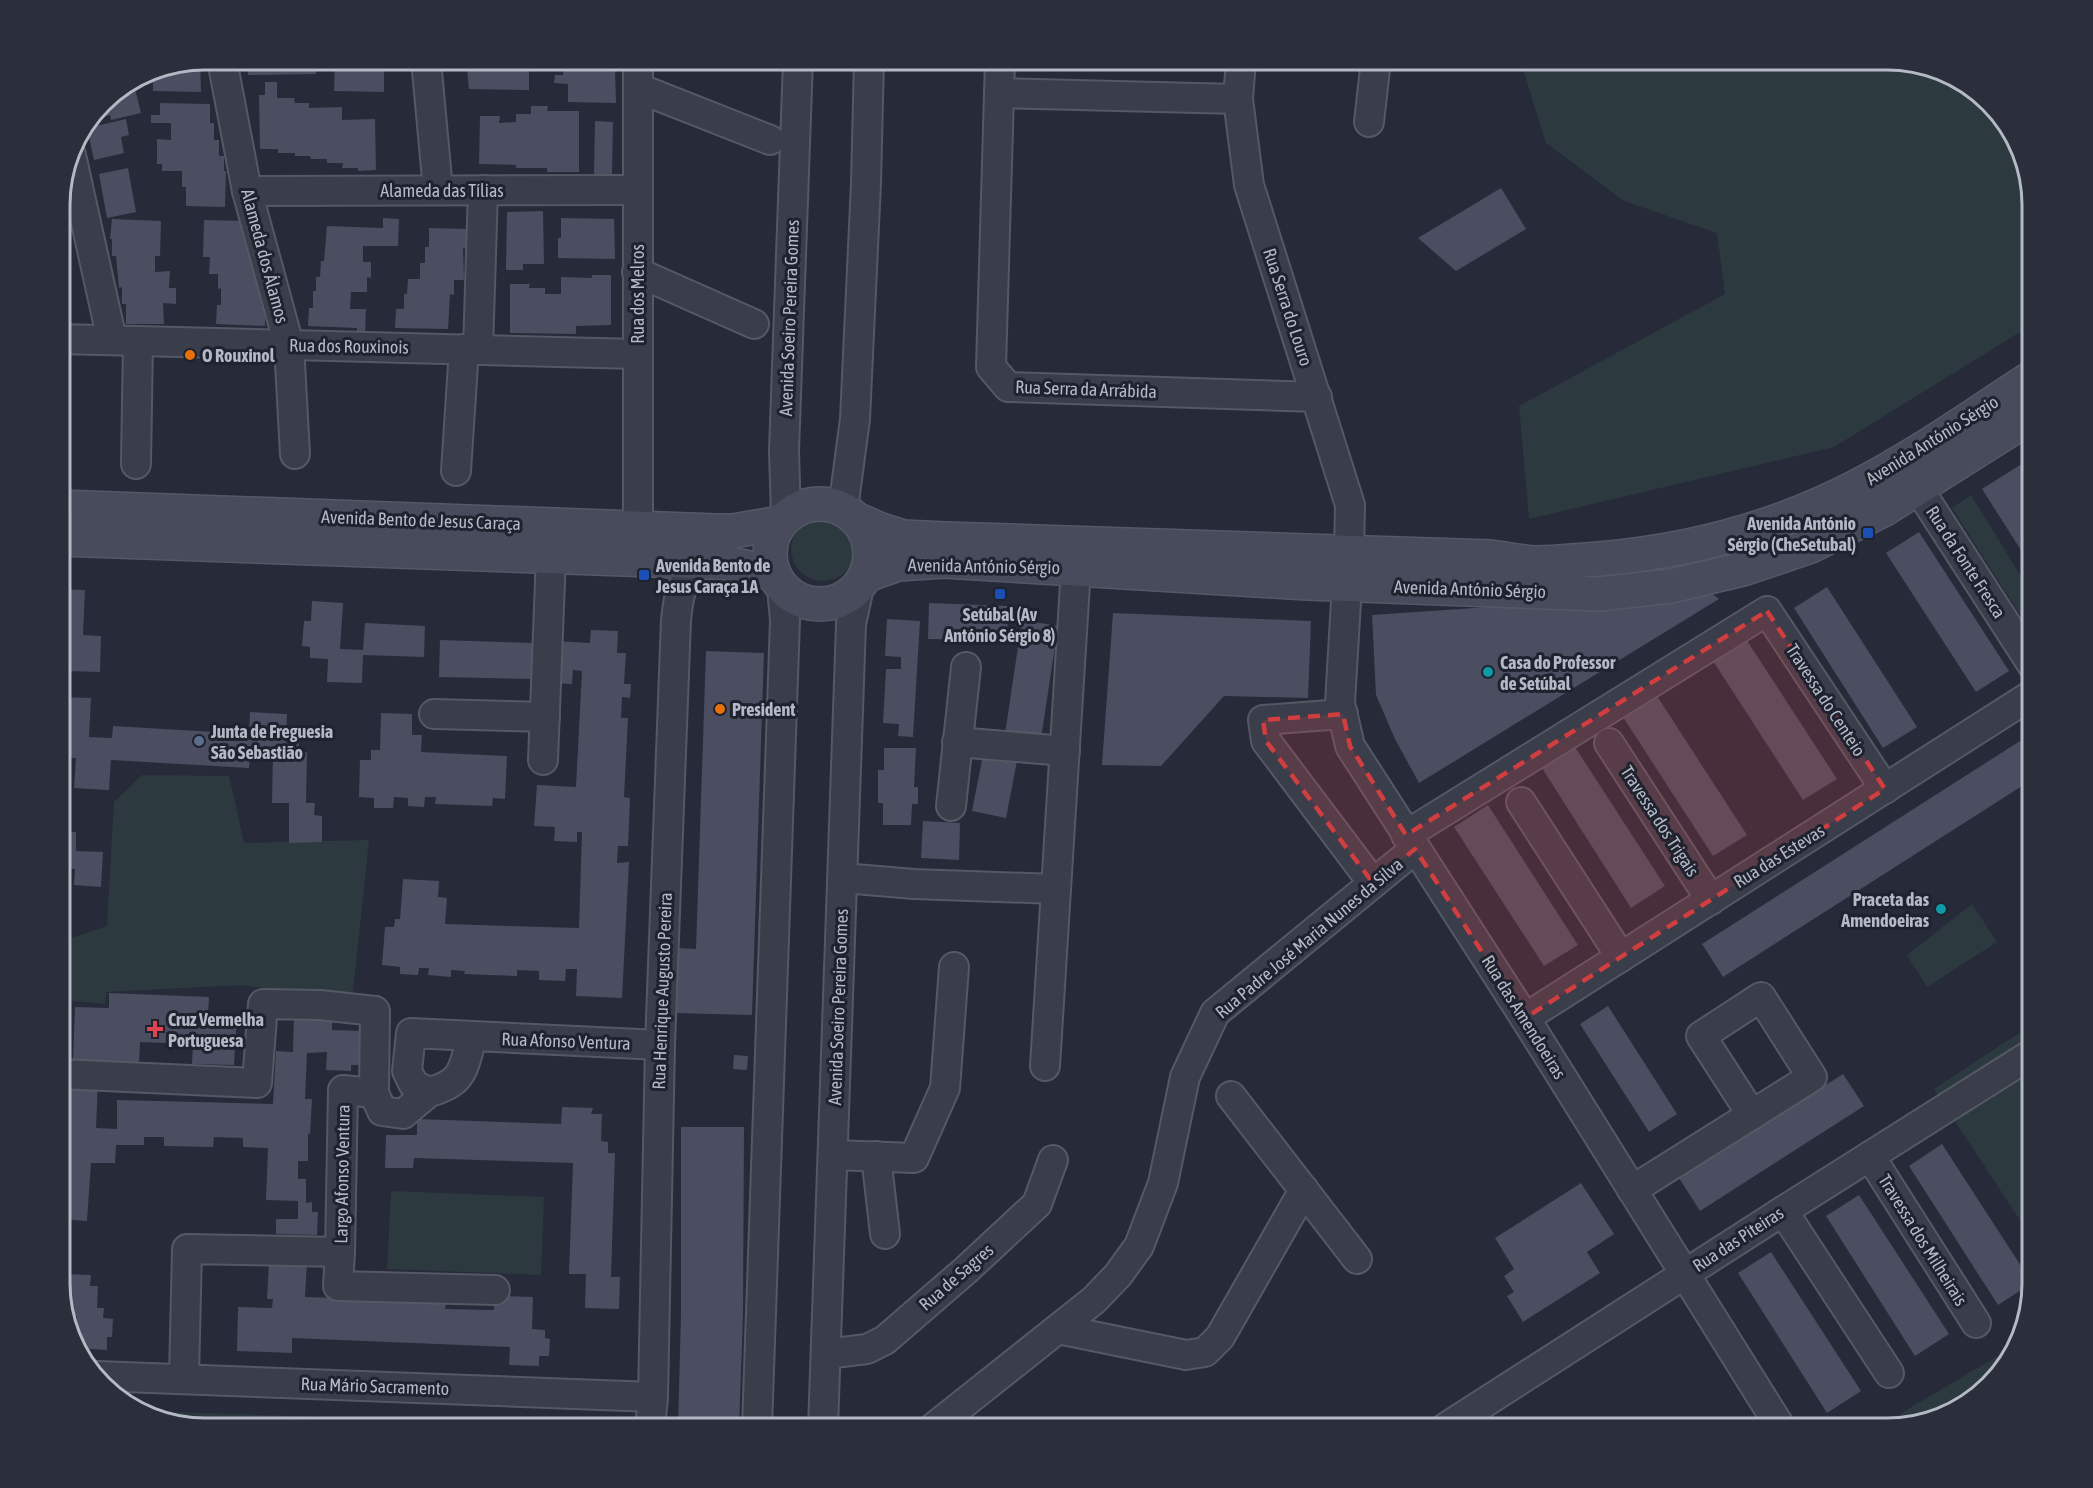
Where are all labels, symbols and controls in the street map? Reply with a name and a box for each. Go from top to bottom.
street label: Alameda das Tílias [380,180,504,201]
street label: Alameda dos Álamos [237,187,293,325]
street label: Avenida Soeiro Pereira Gomes [775,219,803,417]
street label: Rua dos Melros [627,244,648,344]
street label: Rua Serra do Louro [1259,245,1317,369]
street label: Rua dos Rouxinois [289,334,409,358]
place label: O Rouxinol [202,345,275,366]
marker: O Rouxinol [183,348,197,362]
street label: Rua Serra da Arrábida [1015,376,1157,402]
street label: Avenida António Sérgio [1862,391,2002,489]
street label: Rua da Fonte Fresca [1922,502,2010,622]
street label: Avenida Bento de Jesus Caraça [321,506,521,534]
place label: Avenida António Sérgio (CheSetubal) [1728,513,1856,555]
marker: Avenida António Sérgio (CheSetubal) [1861,526,1875,540]
street label: Avenida António Sérgio [908,554,1060,578]
place label: Avenida Bento de Jesus Caraça 1A [655,555,771,597]
marker: Avenida Bento de Jesus Caraça 1A [637,568,651,582]
street label: Avenida António Sérgio [1394,576,1546,602]
marker: Setúbal (Av António Sérgio 8) [993,587,1007,601]
place label: Setúbal (Av António Sérgio 8) [944,604,1055,646]
street label: Travessa do Centeio [1782,640,1870,760]
place label: Casa do Professor de Setúbal [1500,652,1616,694]
marker: Casa do Professor de Setúbal [1481,665,1495,679]
place label: President [732,699,796,720]
marker: President [713,702,727,716]
place label: Junta de Freguesia São Sebastião [210,721,333,763]
marker: Junta de Freguesia São Sebastião [192,734,206,748]
street label: Travessa dos Trigais [1616,762,1704,880]
street label: Rua das Estevas [1730,820,1828,892]
street label: Rua Padre José Maria Nunes da Silva [1211,853,1407,1023]
place label: Praceta das Amendoeiras [1840,889,1930,931]
street label: Rua Henrique Augusto Pereira [648,892,676,1090]
marker: Praceta das Amendoeiras [1934,902,1948,916]
street label: Avenida Soeiro Pereira Gomes [824,908,852,1106]
street label: Rua das Amendoeiras [1477,951,1571,1083]
place label: Cruz Vermelha Portuguesa [168,1009,264,1051]
marker: Cruz Vermelha Portuguesa [146,1020,164,1038]
street label: Rua Afonso Ventura [501,1028,631,1054]
street label: Largo Afonso Ventura [330,1104,354,1244]
street label: Travessa dos Milheirais [1874,1171,1972,1309]
street label: Rua das Piteiras [1689,1202,1787,1276]
street label: Rua de Sagres [915,1239,997,1315]
street label: Rua Mário Sacramento [300,1373,450,1399]

